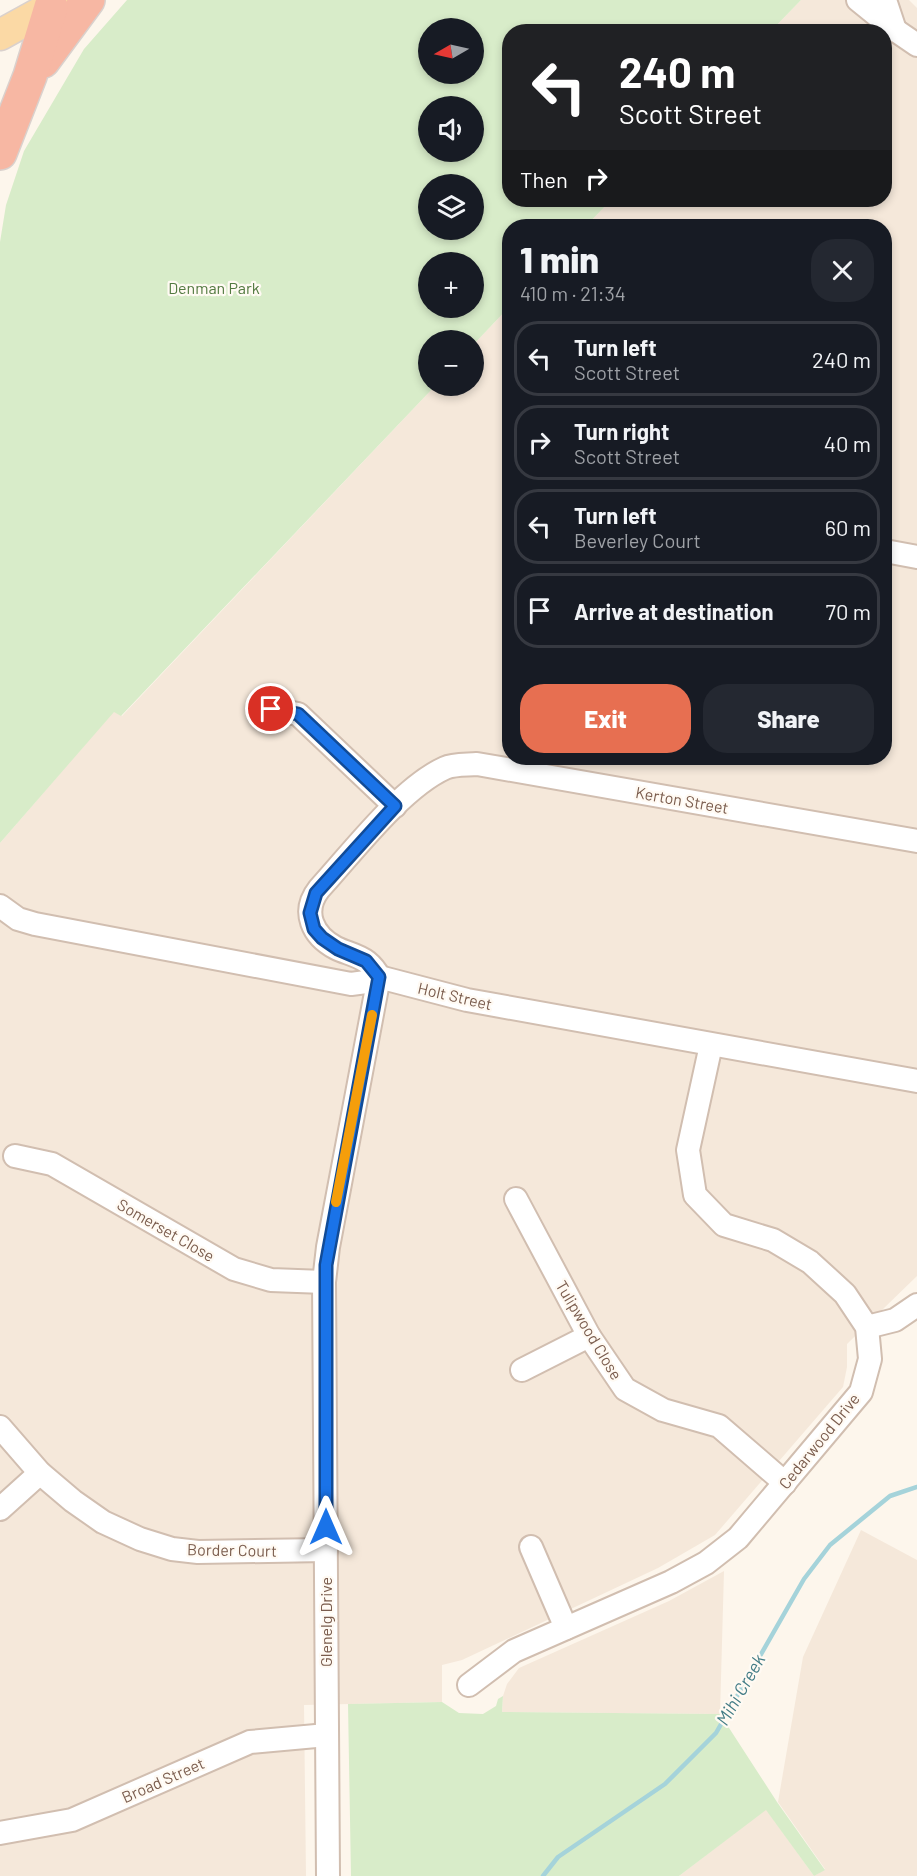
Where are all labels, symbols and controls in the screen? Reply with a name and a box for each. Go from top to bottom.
north arrow [418,18,484,84]
map controls [418,18,484,396]
text: 240 m [619,46,735,96]
icon: left [520,48,598,126]
button: sound [418,96,484,162]
text: Scott Street [619,97,762,129]
icon: right [580,162,613,195]
text: Then [520,166,568,192]
button: layers [418,174,484,240]
text: 1 min [520,237,599,280]
button: close [811,239,874,302]
button: + [418,252,484,318]
park label: Denman Park [168,278,260,297]
text: 410 m · 21:34 [520,281,626,305]
button: − [418,330,484,396]
text: Turn left [574,334,657,360]
icon: left [523,342,556,375]
text: 240 m [812,346,871,372]
text: Scott Street [574,360,680,384]
text: Turn right [574,418,669,444]
icon: right [523,426,556,459]
text: 40 m [824,430,871,456]
text: Scott Street [574,444,680,468]
text: Turn left [574,502,657,528]
icon: left [523,510,556,543]
text: 60 m [825,514,871,540]
text: Beverley Court [574,528,701,552]
icon: arrive [523,594,556,627]
text: Arrive at destination [574,598,773,624]
text: 70 m [826,598,871,624]
pin [245,683,296,734]
button: Exit [520,684,691,753]
button: Share [703,684,874,753]
icon: arrive [254,692,287,725]
street label: Kerton Street [634,782,730,817]
street label: Holt Street [416,978,494,1013]
street label: Somerset Close [114,1194,218,1265]
street label: Tulipwood Close [552,1277,627,1383]
street label: Cedarwood Drive [774,1389,863,1492]
position arrow [294,1495,358,1559]
street label: Border Court [187,1539,277,1560]
street label: Glenelg Drive [316,1577,335,1667]
water label: Mihi Creek [711,1650,769,1729]
street label: Broad Street [119,1753,207,1806]

